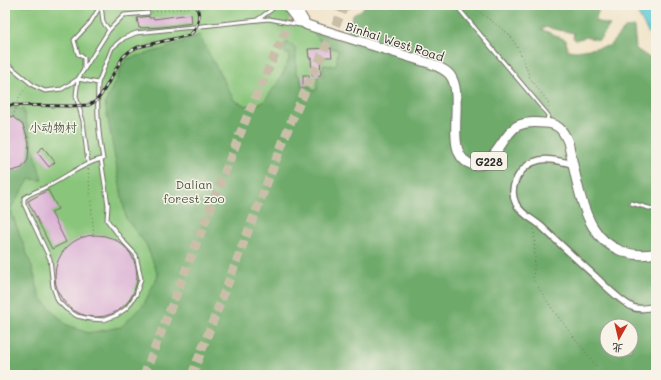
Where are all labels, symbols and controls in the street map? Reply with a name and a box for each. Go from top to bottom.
street label: Binhai West Road [344,18,447,65]
park label: 小动物村 [29,119,77,135]
road number: G228 [471,152,507,170]
park label: Dalian forest zoo [163,176,225,206]
north arrow [599,318,639,358]
text: 北 [611,340,624,357]

